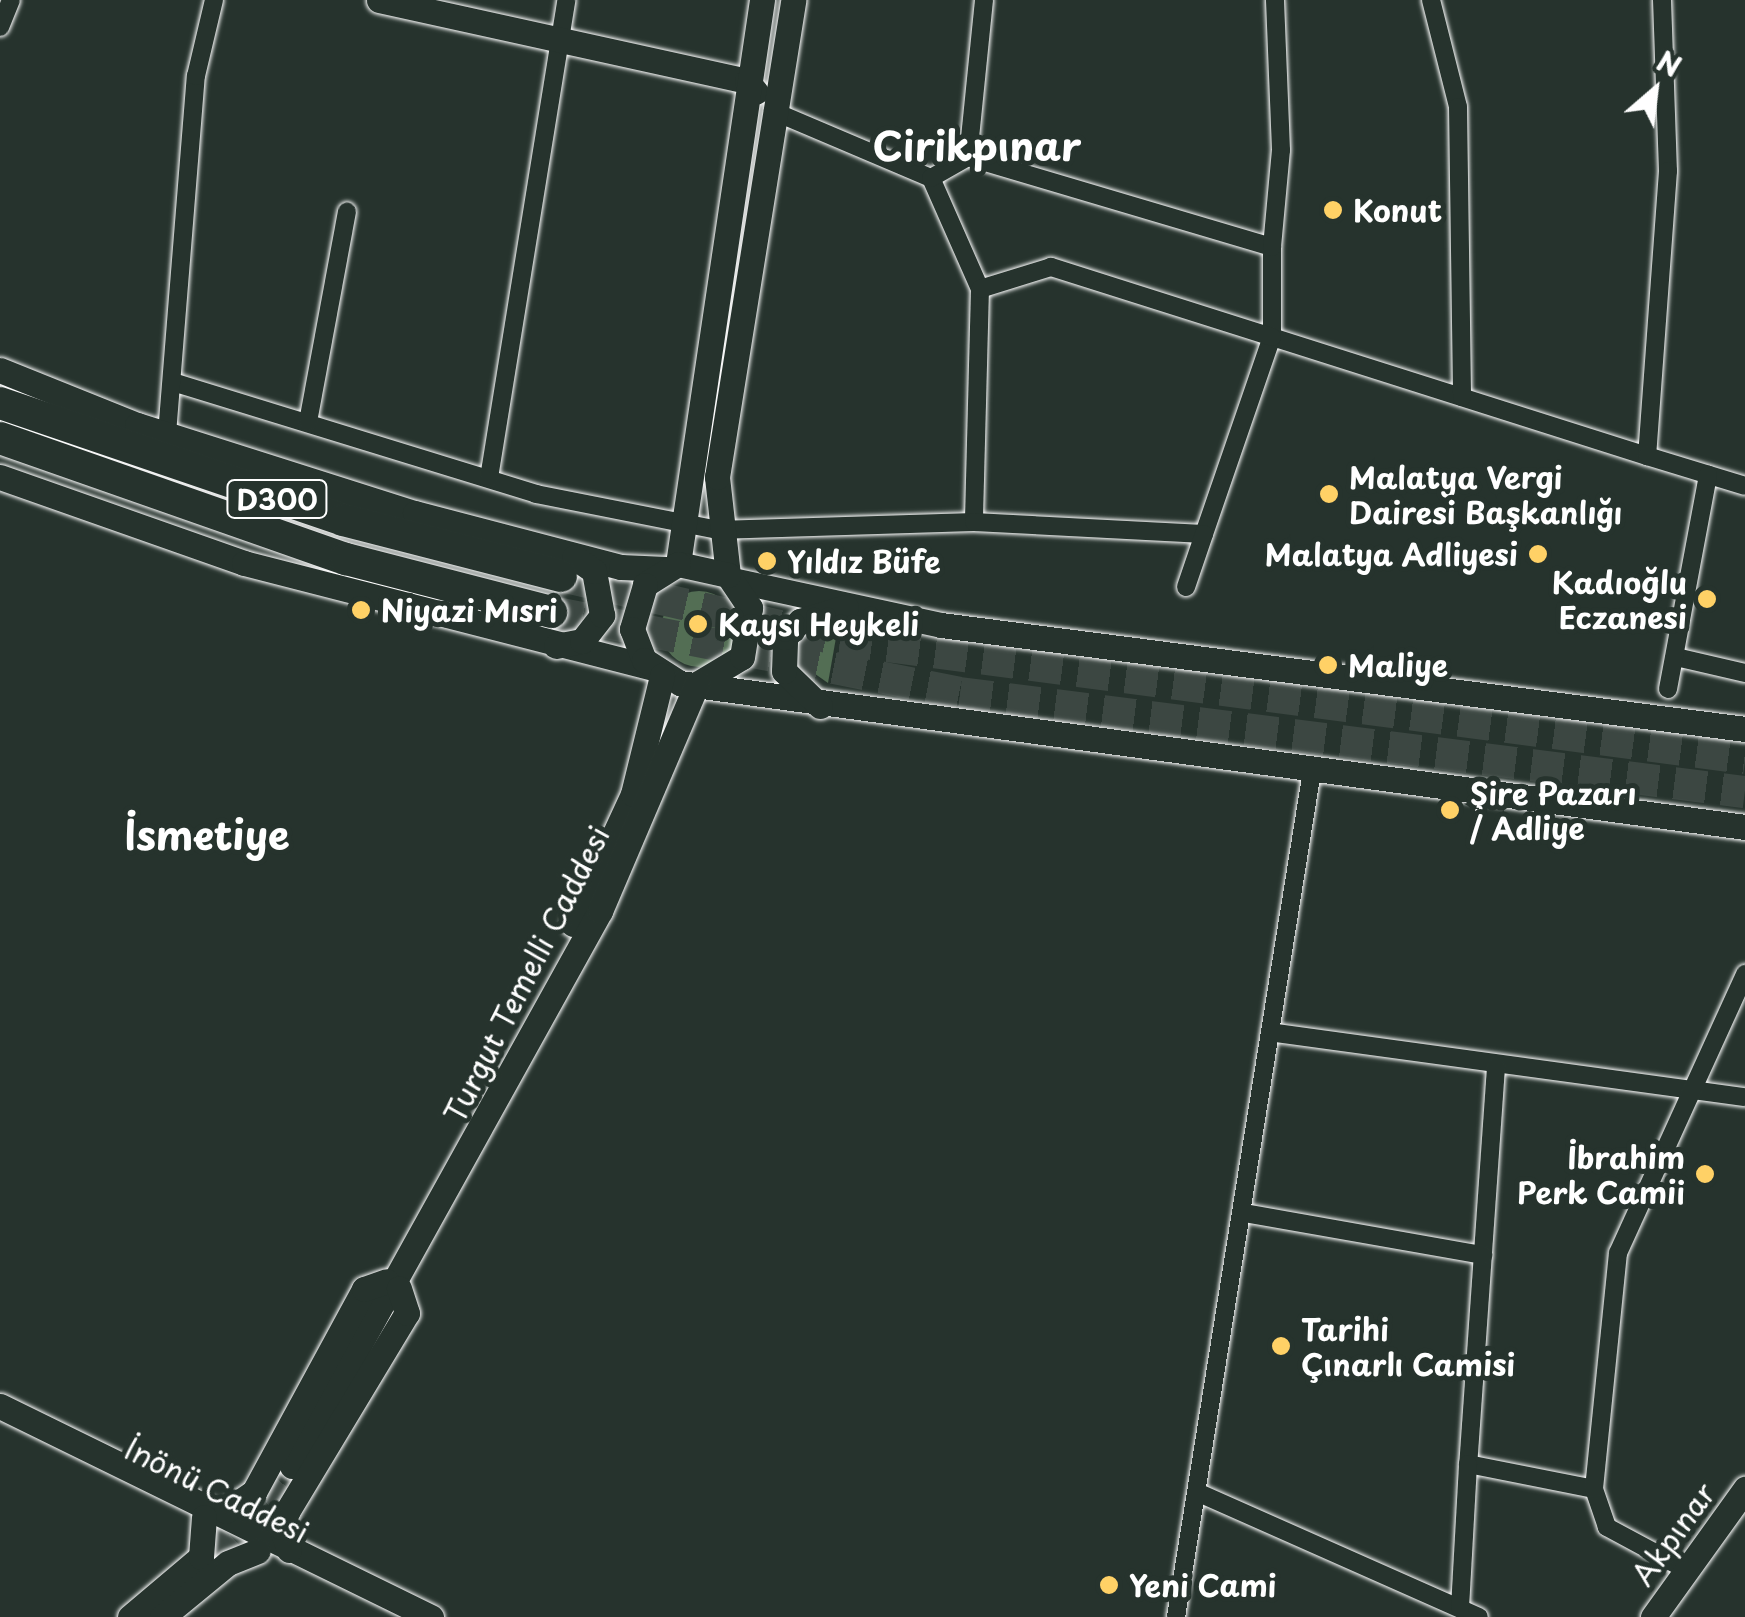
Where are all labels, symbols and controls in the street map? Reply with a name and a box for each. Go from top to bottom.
text: N [1649,39,1689,87]
north arrow [1605,40,1705,140]
district label: Cirikpınar [873,121,1081,169]
place label: Konut [1353,192,1442,228]
marker: Konut [1322,199,1344,221]
place label: Malatya Vergi Dairesi Başkanlığı [1349,459,1623,530]
road number: D300 [224,476,330,522]
marker: Malatya Vergi Dairesi Başkanlığı [1318,483,1340,505]
place label: Malatya Adliyesi [1264,536,1518,572]
place label: Yıldız Büfe [787,543,945,579]
marker: Malatya Adliyesi [1527,543,1549,565]
marker: Yıldız Büfe [756,550,778,572]
place label: Kadıoğlu Eczanesi [1552,564,1687,634]
marker: Kadıoğlu Eczanesi [1696,588,1718,610]
place label: Niyazi Mısri [381,592,560,628]
marker: Niyazi Mısri [350,599,372,621]
place label: Kaysı Heykeli [718,606,920,642]
marker: Kaysı Heykeli [687,613,709,635]
place label: Maliye [1348,647,1448,683]
marker: Maliye [1317,654,1339,676]
place label: Şire Pazarı / Adliye [1470,775,1636,846]
marker: Şire Pazarı / Adliye [1439,799,1461,821]
district label: İsmetiye [124,810,290,858]
street label: Turgut Temelli Caddesi [436,820,616,1128]
place label: İbrahim Perk Camii [1517,1139,1685,1210]
marker: İbrahim Perk Camii [1694,1163,1716,1185]
place label: Tarihi Çınarlı Camisi [1301,1311,1518,1382]
marker: Tarihi Çınarlı Camisi [1270,1335,1292,1357]
street label: İnönü Caddesi [119,1430,315,1550]
street label: Akpınar [1624,1476,1722,1592]
place label: Yeni Cami [1129,1567,1277,1603]
marker: Yeni Cami [1098,1574,1120,1596]

